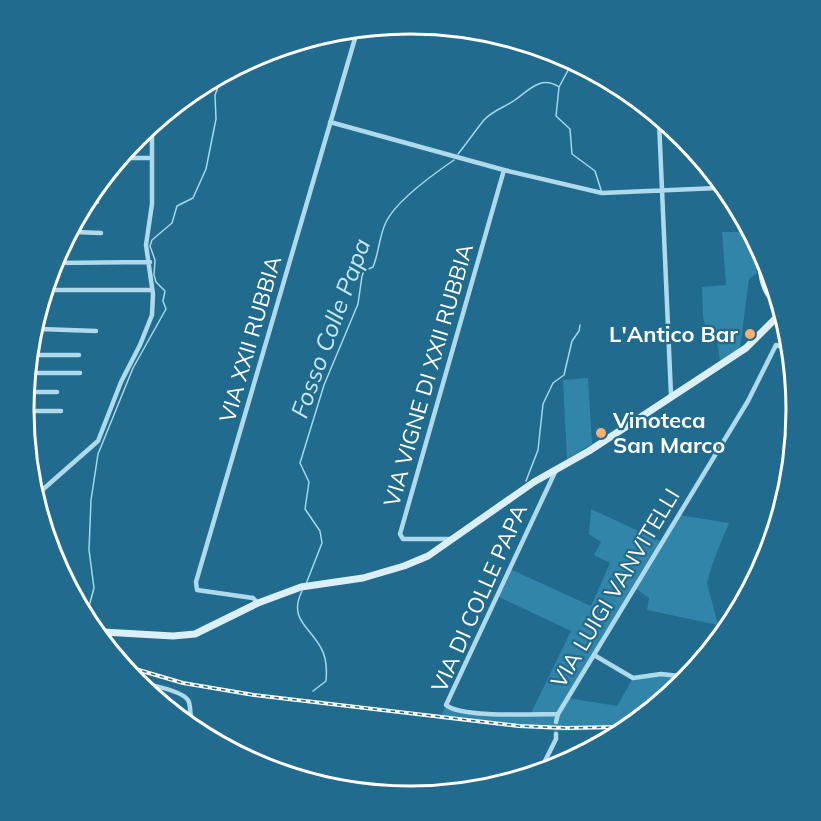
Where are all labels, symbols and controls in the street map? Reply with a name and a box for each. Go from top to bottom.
water label: Fosso Colle Papa [284,234,376,422]
street label: VIA VIGNE DI XXII RUBBIA [377,240,479,510]
street label: VIA XXII RUBBIA [213,253,287,425]
place label: L'Antico Bar [609,320,738,348]
marker: L'Antico Bar [743,327,757,341]
place label: Vinoteca San Marco [612,406,725,459]
marker: Vinoteca San Marco [594,426,608,440]
street label: VIA LUIGI VANVITELLI [544,483,686,693]
street label: VIA DI COLLE PAPA [425,500,533,696]

